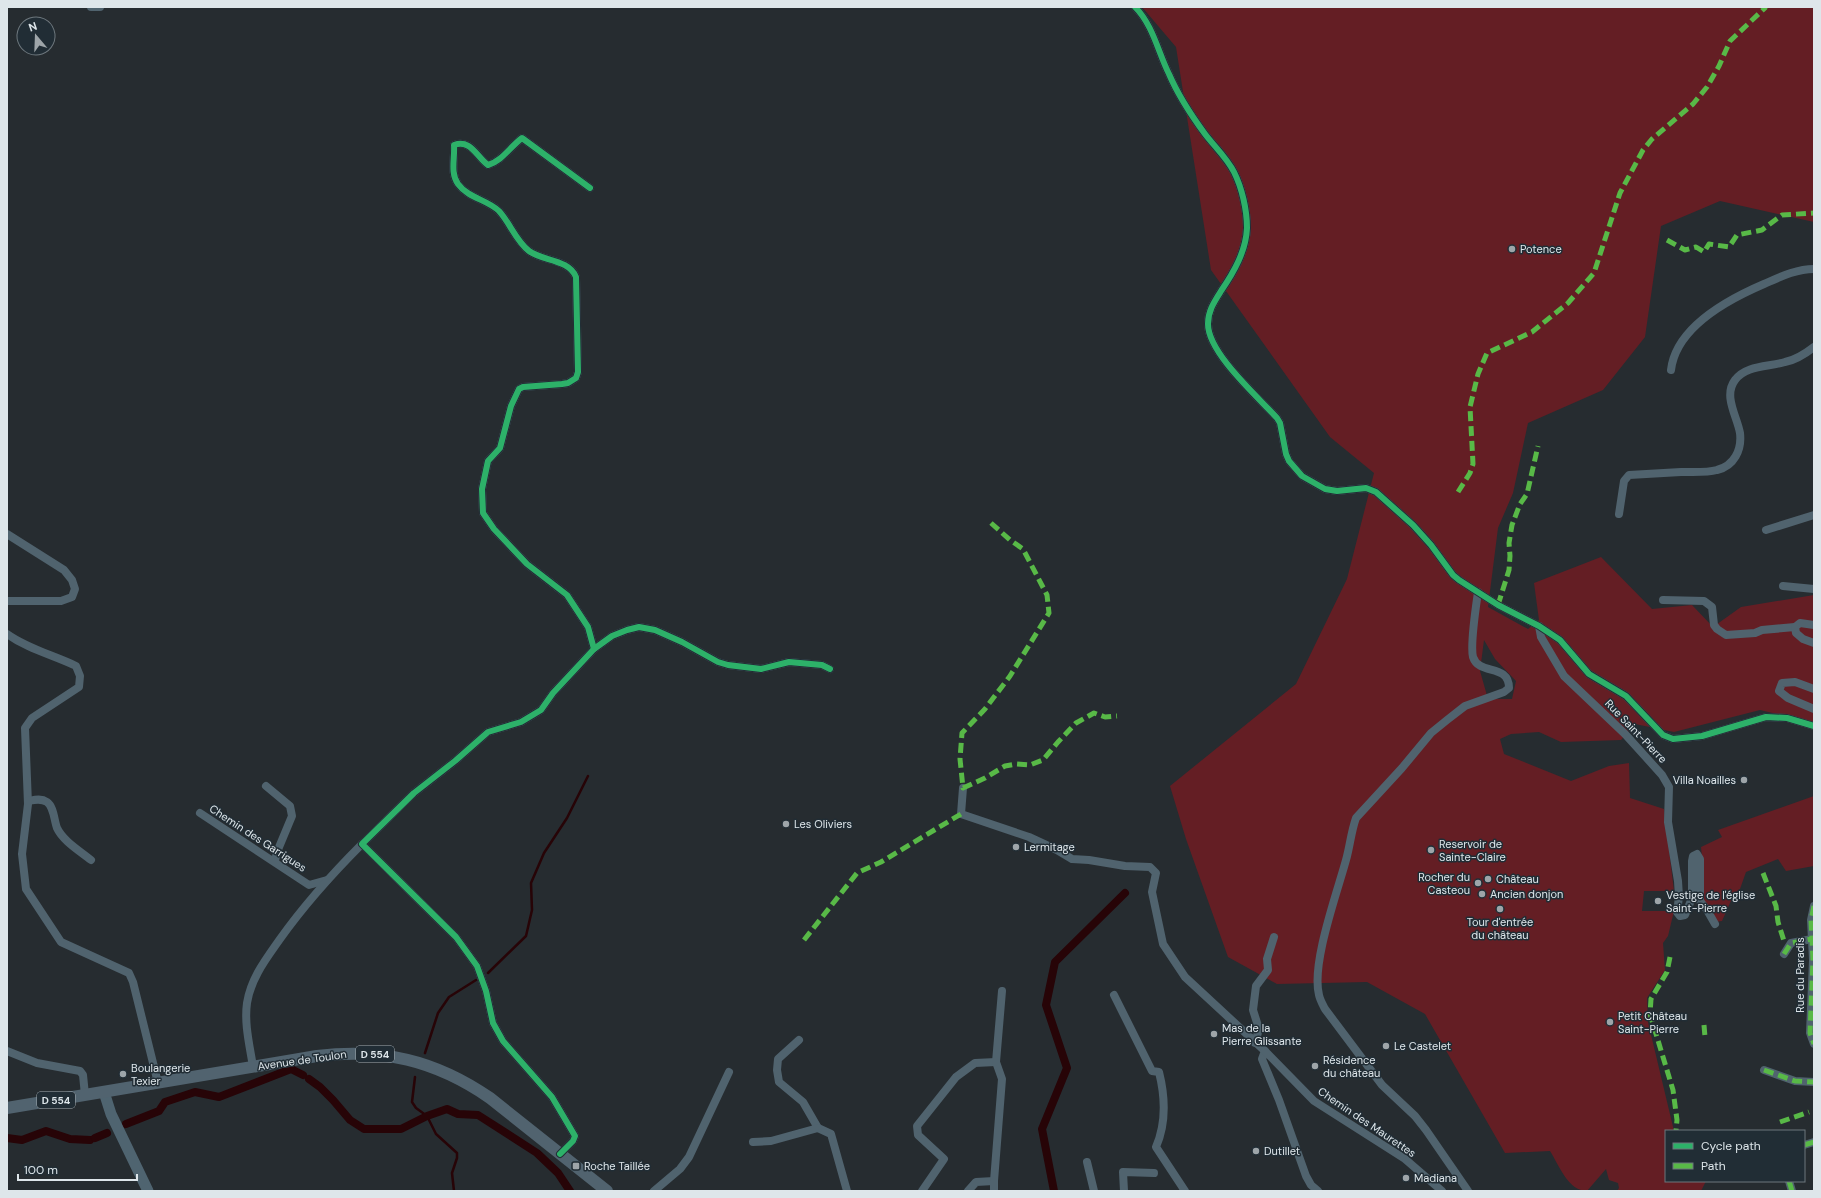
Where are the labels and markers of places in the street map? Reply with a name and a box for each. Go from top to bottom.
place label: Potence [1520,242,1562,256]
marker: Potence [1507,244,1517,254]
place label: Villa Noailles [1673,773,1736,787]
marker: Villa Noailles [1739,775,1749,785]
place label: Les Oliviers [794,817,852,831]
marker: Les Oliviers [781,819,791,829]
place label: Reservoir de Sainte-Claire [1439,837,1506,864]
place label: Lermitage [1024,840,1075,854]
marker: Lermitage [1011,842,1021,852]
marker: Reservoir de Sainte-Claire [1426,845,1436,855]
place label: Rocher du Casteou [1418,870,1470,897]
place label: Château [1496,872,1539,886]
marker: Château [1483,874,1493,884]
marker: Rocher du Casteou [1473,878,1483,888]
place label: Ancien donjon [1490,887,1563,901]
place label: Vestige de l'église Saint-Pierre [1666,888,1755,915]
marker: Ancien donjon [1477,889,1487,899]
marker: Vestige de l'église Saint-Pierre [1653,896,1663,906]
marker: Tour d'entrée du château [1495,904,1505,914]
place label: Tour d'entrée du château [1467,915,1533,942]
place label: Petit Château Saint-Pierre [1618,1009,1687,1036]
marker: Petit Château Saint-Pierre [1605,1017,1615,1027]
place label: Mas de la Pierre Glissante [1222,1021,1302,1048]
marker: Mas de la Pierre Glissante [1209,1029,1219,1039]
place label: Le Castelet [1394,1039,1451,1053]
marker: Le Castelet [1381,1041,1391,1051]
place label: Résidence du château [1323,1053,1380,1080]
place label: Boulangerie Texier [131,1061,190,1088]
marker: Résidence du château [1310,1061,1320,1071]
marker: Boulangerie Texier [118,1069,128,1079]
place label: Dutillet [1264,1144,1300,1158]
marker: Dutillet [1251,1146,1261,1156]
place label: Roche Taillée [584,1159,650,1173]
marker: Roche Taillée [571,1161,581,1171]
place label: Madiana [1414,1171,1457,1185]
marker: Madiana [1401,1173,1411,1183]

